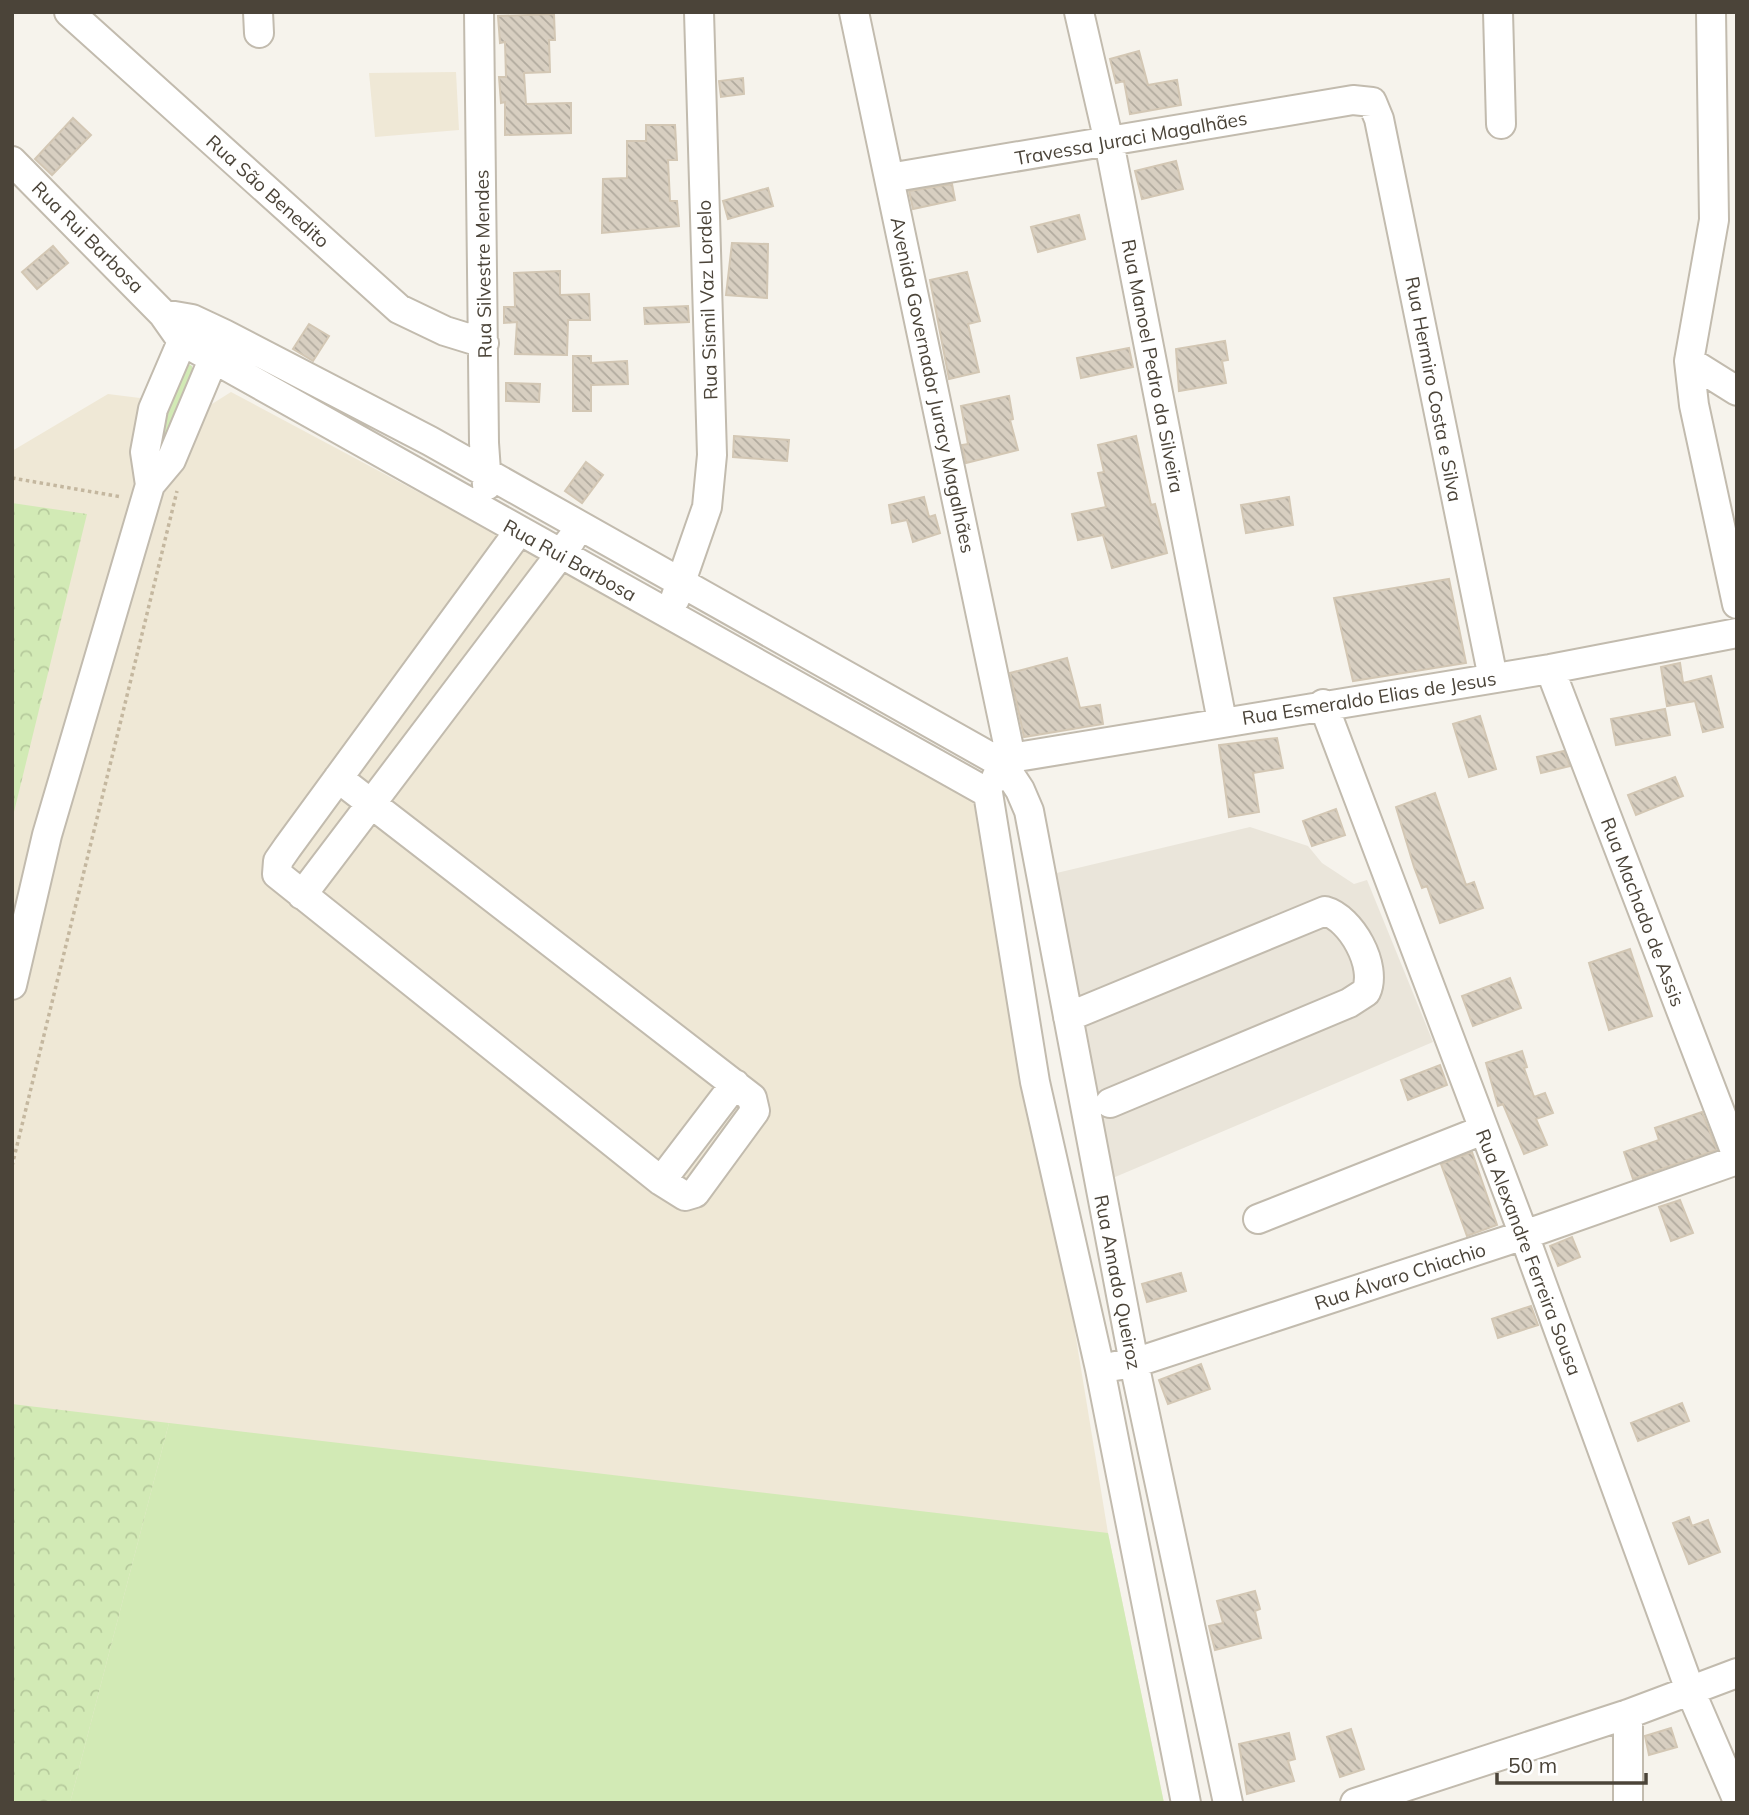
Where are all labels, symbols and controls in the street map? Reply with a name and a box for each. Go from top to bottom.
street label: Travessa Juraci Magalhães [1013,106,1249,170]
street label: Rua São Benedito [201,129,335,253]
street label: Rua Silvestre Mendes [469,169,497,359]
street label: Rua Rui Barbosa [27,176,149,298]
street label: Rua Sismil Vaz Lordelo [692,199,722,401]
street label: Avenida Governador Juracy Magalhães [886,215,980,555]
street label: Rua Manoel Pedro da Silveira [1117,237,1189,495]
street label: Rua Hermiro Costa e Silva [1400,274,1468,504]
street label: Rua Rui Barbosa [499,514,641,606]
street label: Rua Esmeraldo Elias de Jesus [1240,666,1498,730]
street label: Rua Machado de Assis [1596,814,1690,1010]
street label: Rua Alexandre Ferreira Sousa [1471,1125,1587,1379]
street label: Rua Amado Queiroz [1089,1193,1147,1372]
street label: Rua Álvaro Chiachio [1311,1237,1489,1315]
scale bar [1497,1742,1646,1786]
text: 50 m [1508,1752,1557,1778]

